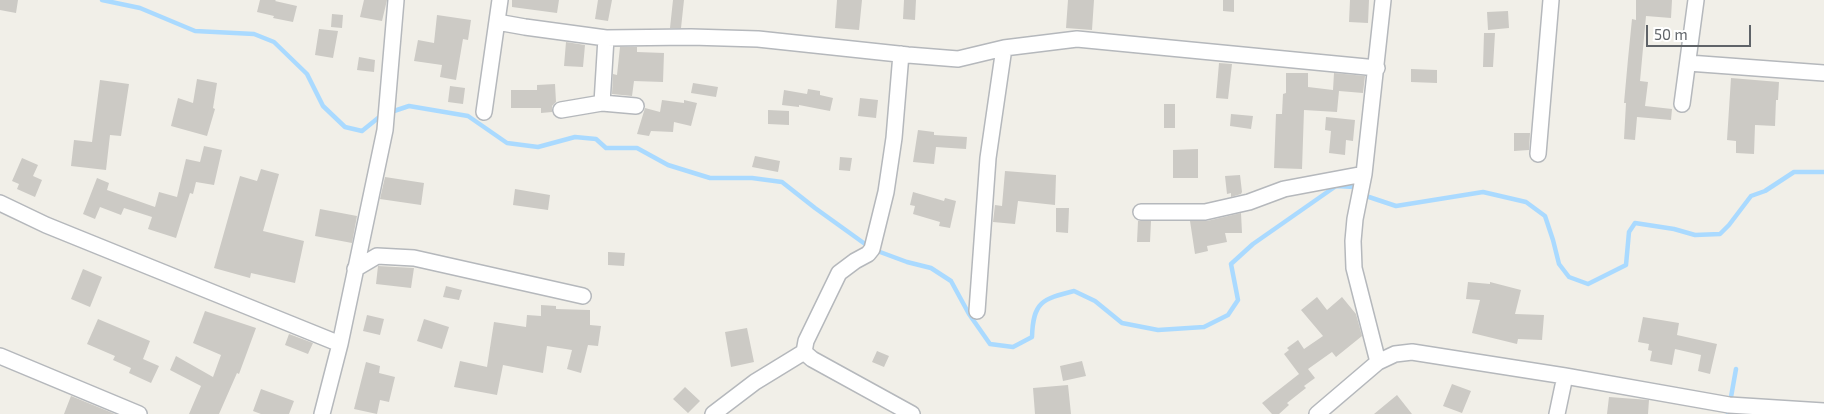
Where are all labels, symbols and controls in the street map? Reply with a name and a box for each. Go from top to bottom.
scale bar [1649,15,1754,47]
text: 50 m [1654,25,1688,43]

